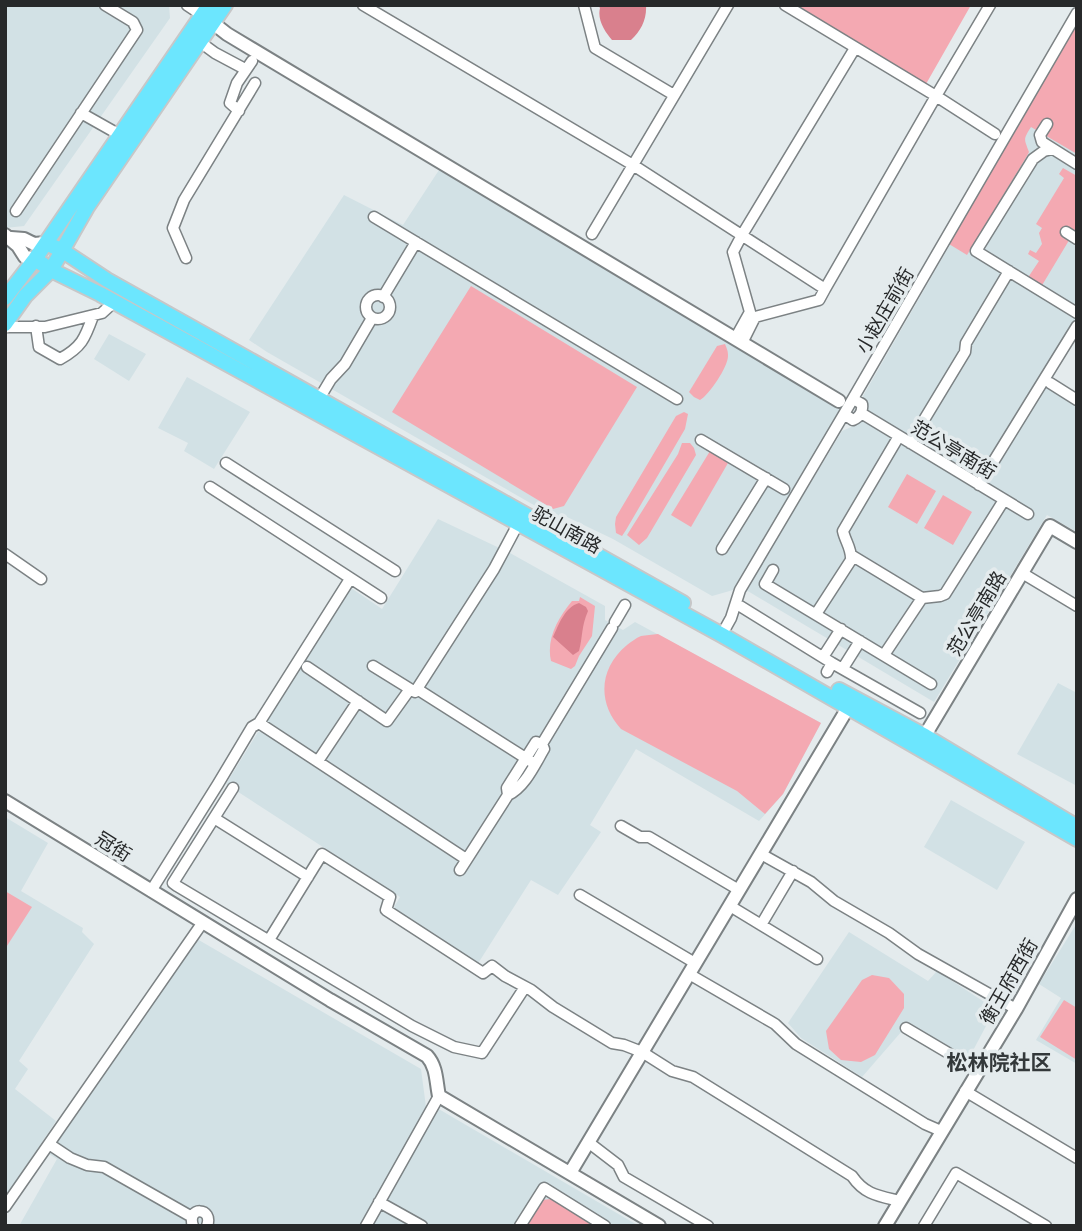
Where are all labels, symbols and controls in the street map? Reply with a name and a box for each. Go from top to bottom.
street label: 小赵庄前街 [850,263,918,357]
street label: 范公亭南街 [907,415,1001,483]
street label: 驼山南路 [528,501,606,557]
street label: 范公亭南路 [942,566,1010,660]
street label: 冠街 [92,826,136,866]
street label: 衡王府西街 [974,934,1042,1028]
district label: 松林院社区 [947,1049,1052,1074]

